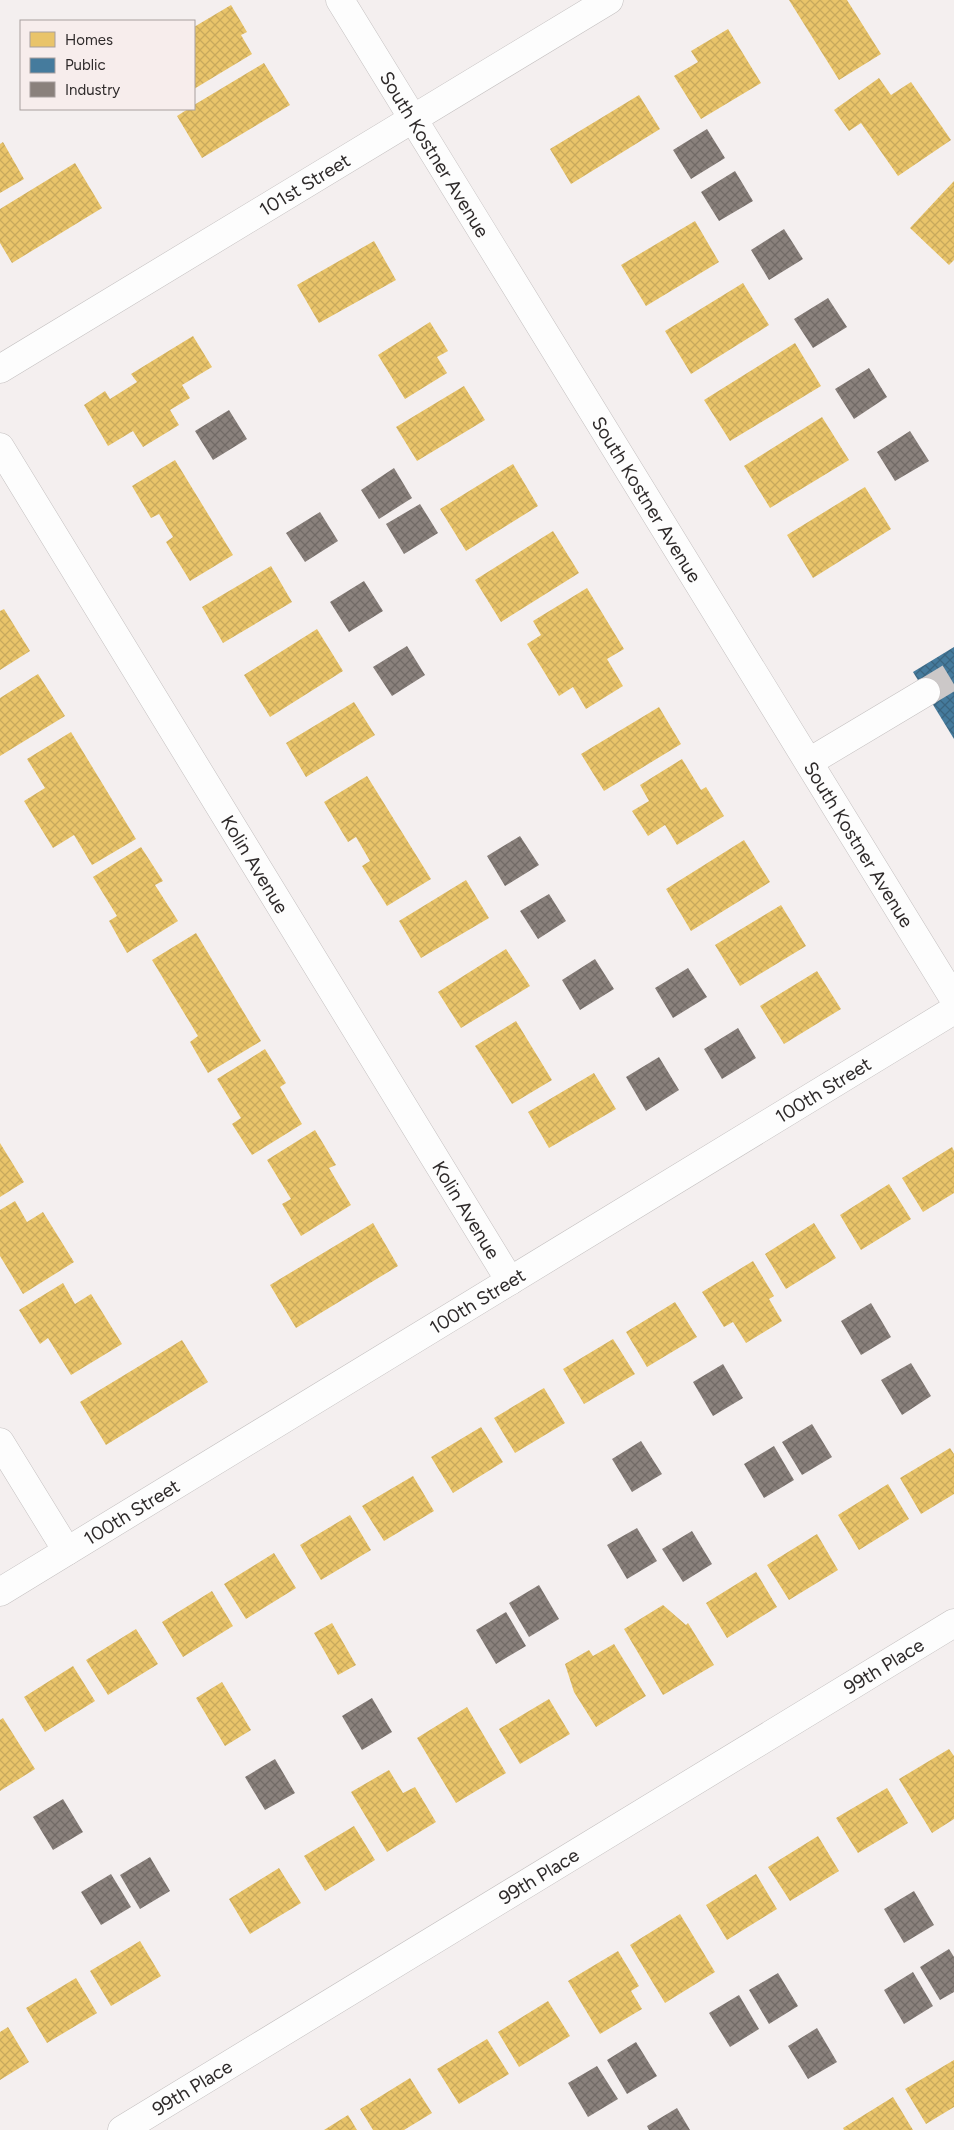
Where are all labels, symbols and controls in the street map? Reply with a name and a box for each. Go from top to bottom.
legend [20,20,195,110]
text: Homes [65,31,113,49]
text: Public [65,56,106,74]
street label: South Kostner Avenue [375,67,495,241]
text: Industry [65,81,120,99]
street label: 101st Street [255,148,354,221]
street label: South Kostner Avenue [587,412,707,587]
street label: South Kostner Avenue [799,757,919,932]
street label: Kolin Avenue [216,811,294,917]
street label: 100th Street [771,1052,875,1128]
street label: Kolin Avenue [428,1156,505,1263]
street label: 100th Street [425,1263,529,1339]
street label: 100th Street [79,1474,184,1550]
street label: 99th Place [839,1633,928,1699]
street label: 99th Place [494,1843,583,1909]
street label: 99th Place [148,2054,236,2120]

